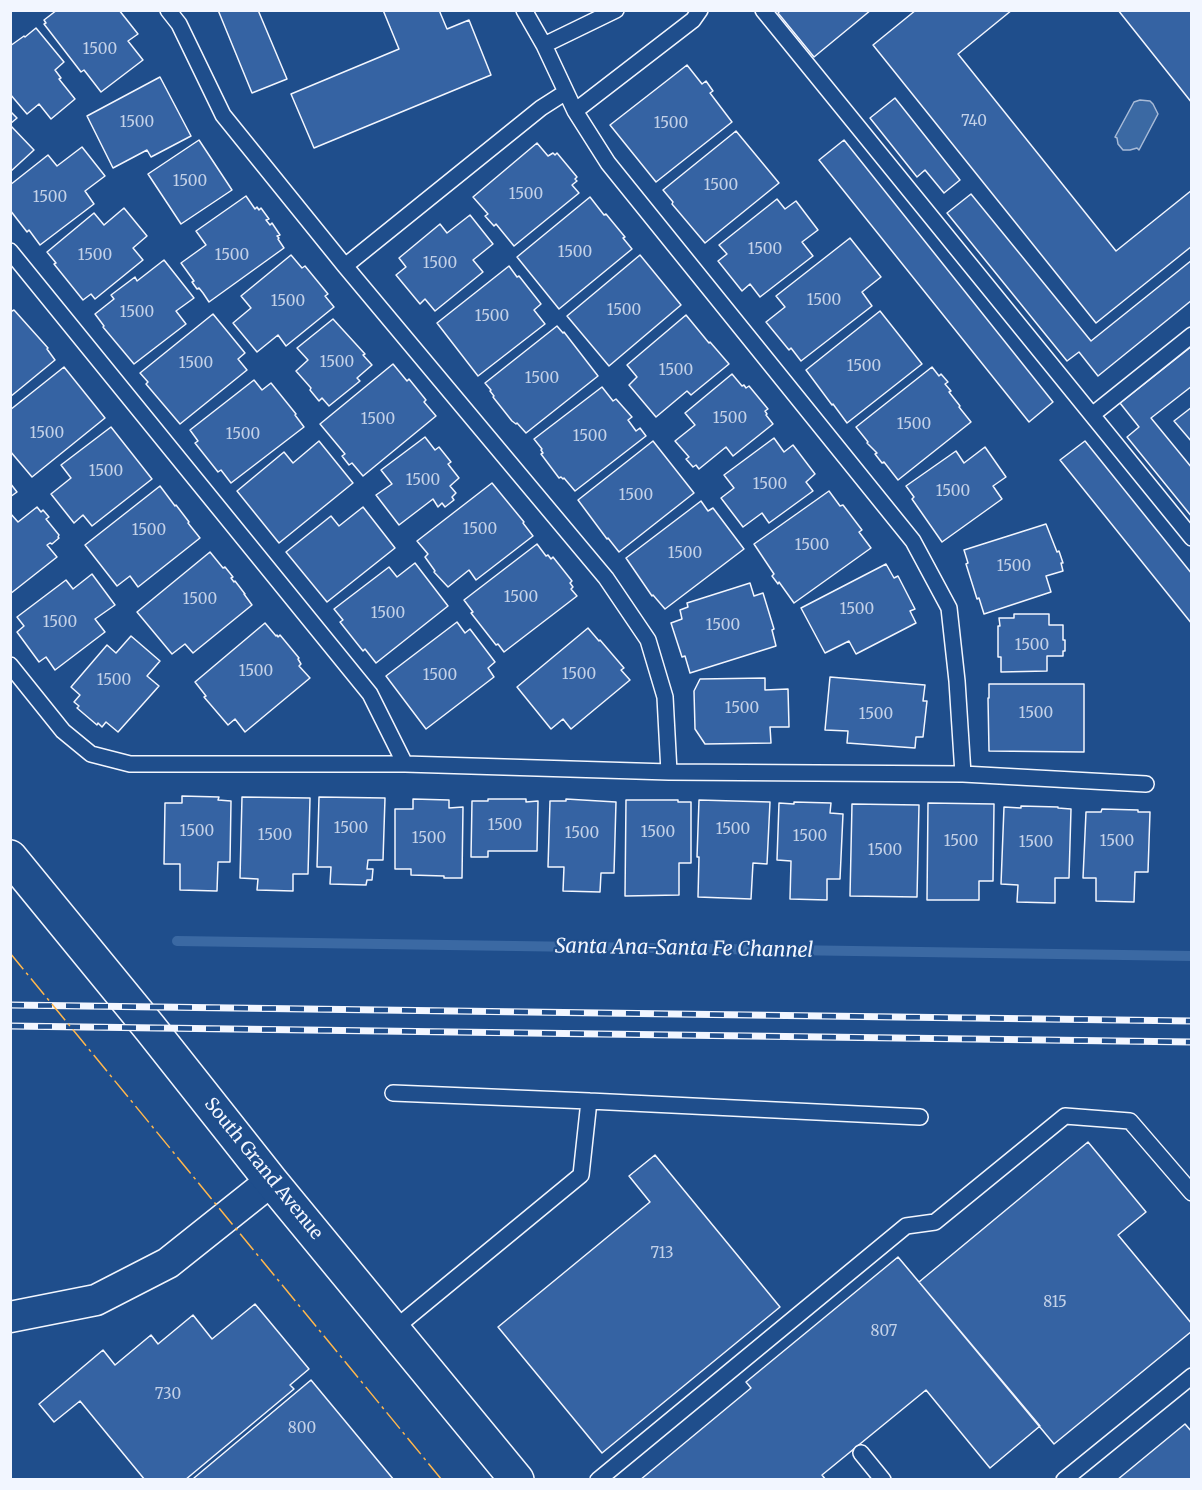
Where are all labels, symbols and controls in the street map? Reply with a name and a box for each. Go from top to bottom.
house number: 1500 [83,41,117,59]
house number: 740 [961,113,987,131]
house number: 1500 [120,114,154,132]
house number: 1500 [654,115,688,133]
house number: 1500 [173,173,207,191]
house number: 1500 [704,177,738,195]
house number: 1500 [509,186,543,204]
house number: 1500 [33,189,67,207]
house number: 1500 [748,241,782,259]
house number: 1500 [558,244,592,262]
house number: 1500 [78,247,112,265]
house number: 1500 [215,247,249,265]
house number: 1500 [423,255,457,273]
house number: 1500 [807,292,841,310]
house number: 1500 [271,293,305,311]
house number: 1500 [607,302,641,320]
house number: 1500 [120,304,154,322]
house number: 1500 [475,308,509,326]
house number: 1500 [320,354,354,372]
house number: 1500 [179,355,213,373]
house number: 1500 [847,358,881,376]
house number: 1500 [659,362,693,380]
house number: 1500 [525,370,559,388]
house number: 1500 [713,410,747,428]
house number: 1500 [361,411,395,429]
house number: 1500 [897,416,931,434]
house number: 1500 [30,425,64,443]
house number: 1500 [226,426,260,444]
house number: 1500 [573,428,607,446]
house number: 1500 [89,463,123,481]
house number: 1500 [406,472,440,490]
house number: 1500 [753,476,787,494]
house number: 1500 [936,483,970,501]
house number: 1500 [619,487,653,505]
house number: 1500 [463,521,497,539]
house number: 1500 [132,522,166,540]
house number: 1500 [795,537,829,555]
house number: 1500 [668,545,702,563]
house number: 1500 [997,558,1031,576]
house number: 1500 [504,589,538,607]
house number: 1500 [183,591,217,609]
house number: 1500 [840,601,874,619]
house number: 1500 [371,605,405,623]
house number: 1500 [43,614,77,632]
house number: 1500 [706,617,740,635]
house number: 1500 [1015,637,1049,655]
house number: 1500 [239,663,273,681]
house number: 1500 [562,666,596,684]
house number: 1500 [423,667,457,685]
house number: 1500 [97,672,131,690]
house number: 1500 [725,700,759,718]
house number: 1500 [1019,705,1053,723]
house number: 1500 [859,706,893,724]
house number: 1500 [488,817,522,835]
house number: 1500 [334,820,368,838]
house number: 1500 [716,821,750,839]
house number: 1500 [180,823,214,841]
house number: 1500 [641,824,675,842]
house number: 1500 [565,825,599,843]
house number: 1500 [258,827,292,845]
house number: 1500 [793,828,827,846]
house number: 1500 [412,830,446,848]
house number: 1500 [944,833,978,851]
house number: 1500 [1100,833,1134,851]
house number: 1500 [1019,834,1053,852]
house number: 1500 [868,842,902,860]
water label: Santa Ana-Santa Fe Channel [555,935,813,963]
street label: South Grand Avenue [199,1094,327,1244]
house number: 713 [650,1245,674,1263]
house number: 815 [1043,1294,1067,1312]
house number: 807 [871,1323,897,1341]
house number: 730 [155,1386,181,1404]
house number: 800 [288,1420,316,1438]

